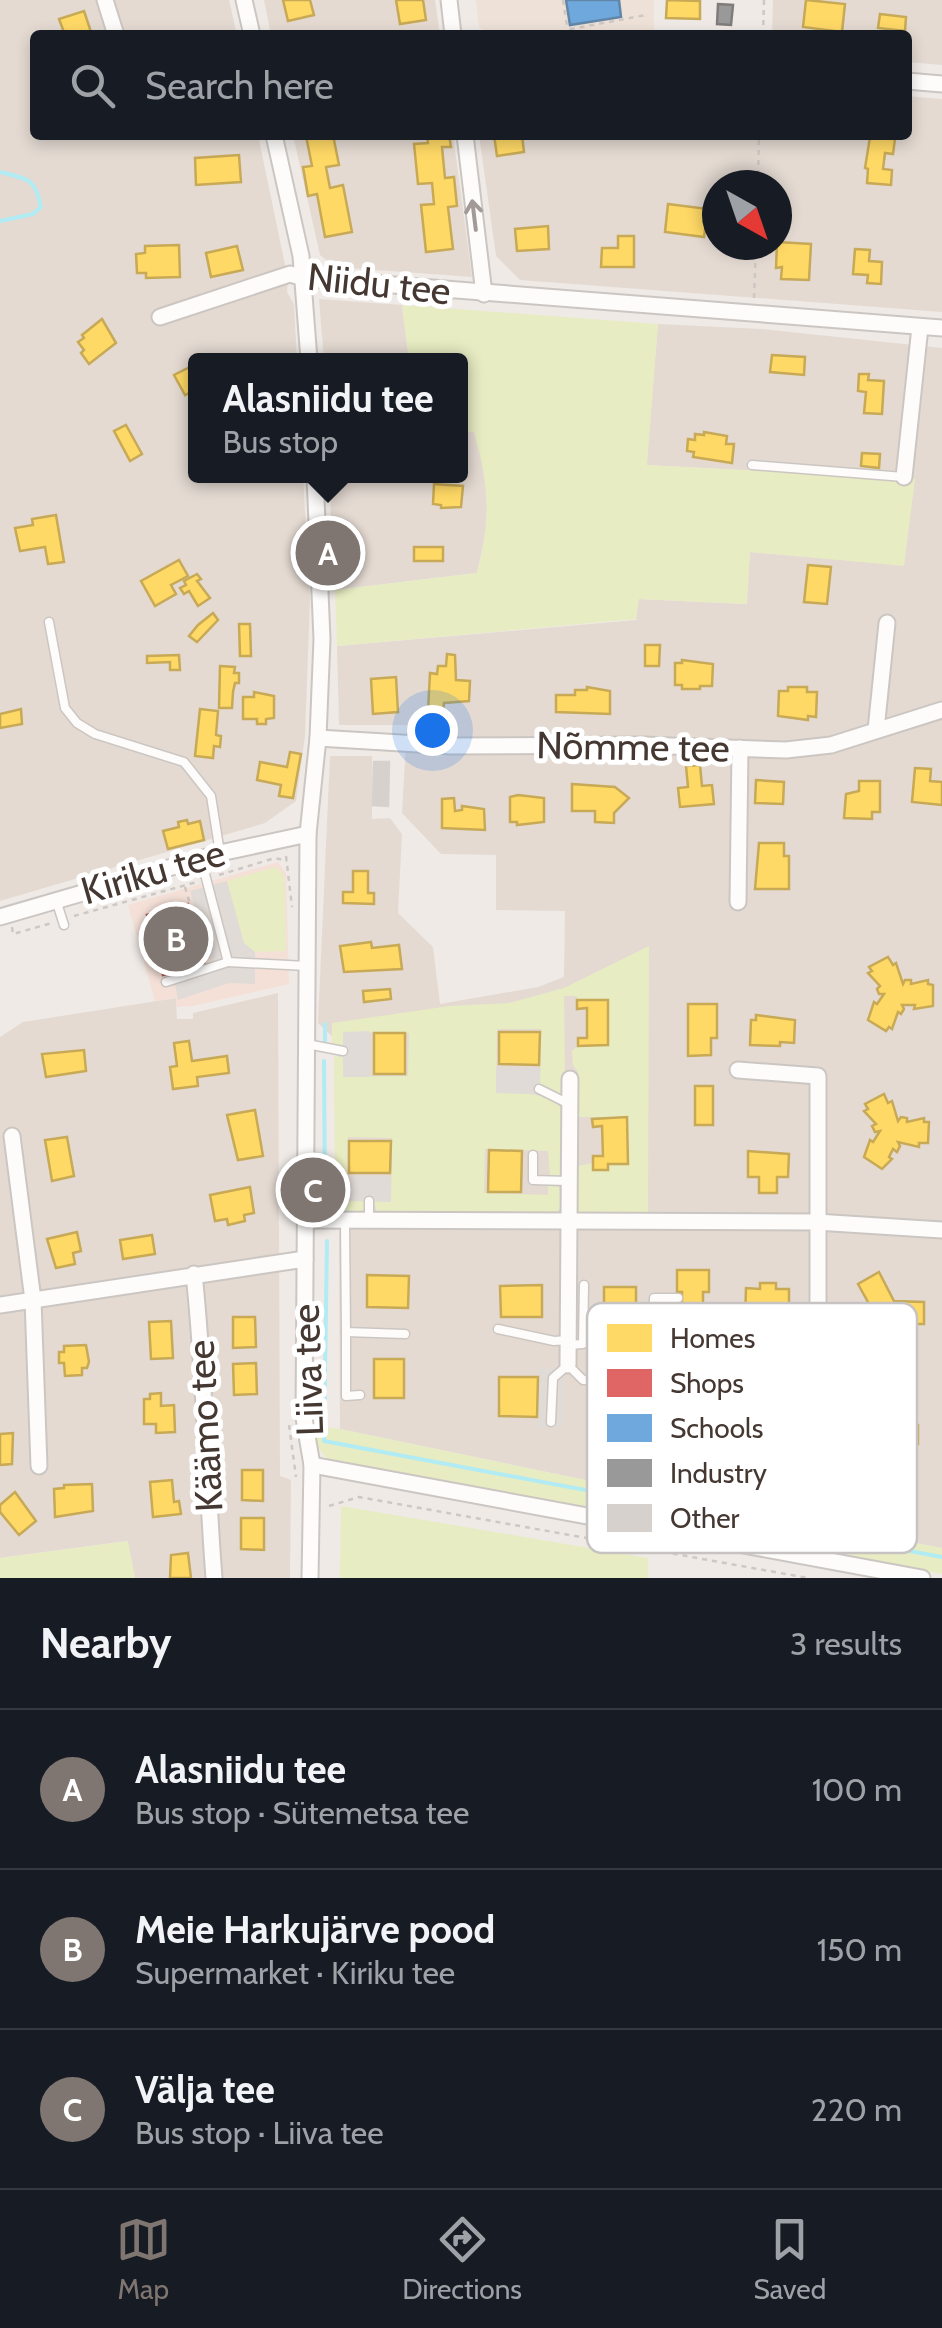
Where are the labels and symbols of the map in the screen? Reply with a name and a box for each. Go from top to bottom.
north arrow [702,170,792,260]
one-way arrow [464,199,483,231]
street label: Niidu tee [305,253,453,314]
pin: A [296,516,360,590]
your location [407,705,458,756]
street label: Nõmme tee [536,721,730,772]
street label: Kiriku tee [75,829,230,914]
pin: B [144,902,208,976]
pin: C [280,1152,346,1228]
street label: Liiva tee [282,1303,333,1437]
legend [587,1303,917,1553]
text: Homes [670,1321,755,1355]
street label: Käämo tee [177,1339,232,1513]
text: Shops [670,1366,744,1400]
text: Schools [670,1411,763,1445]
text: Industry [670,1456,767,1490]
text: Other [670,1501,740,1535]

